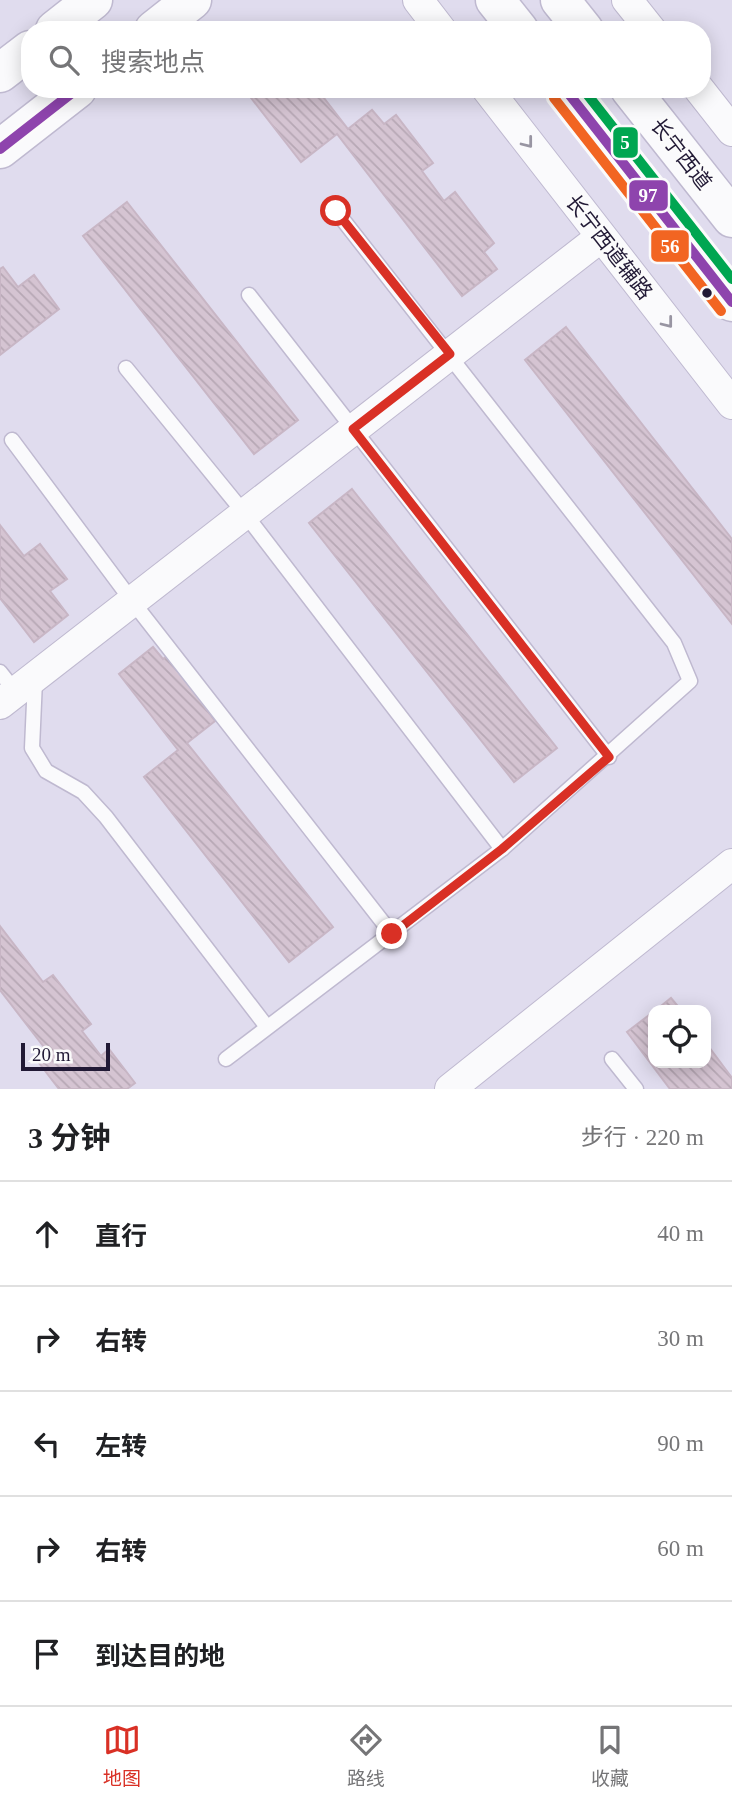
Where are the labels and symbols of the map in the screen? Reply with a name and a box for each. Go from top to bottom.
street label: 长宁西道 [646,114,716,194]
line badge: 5 [612,126,639,159]
text: 5 [620,132,630,153]
one-way arrow [520,136,533,148]
line badge: 97 [628,179,669,212]
text: 97 [639,185,658,206]
street label: 长宁西道辅路 [561,190,657,304]
route start [320,195,351,226]
line badge: 56 [650,229,690,263]
text: 56 [661,236,680,257]
unlabelled marker [700,286,714,300]
one-way arrow [660,315,673,327]
route end [376,918,407,949]
scale bar [21,1040,110,1072]

